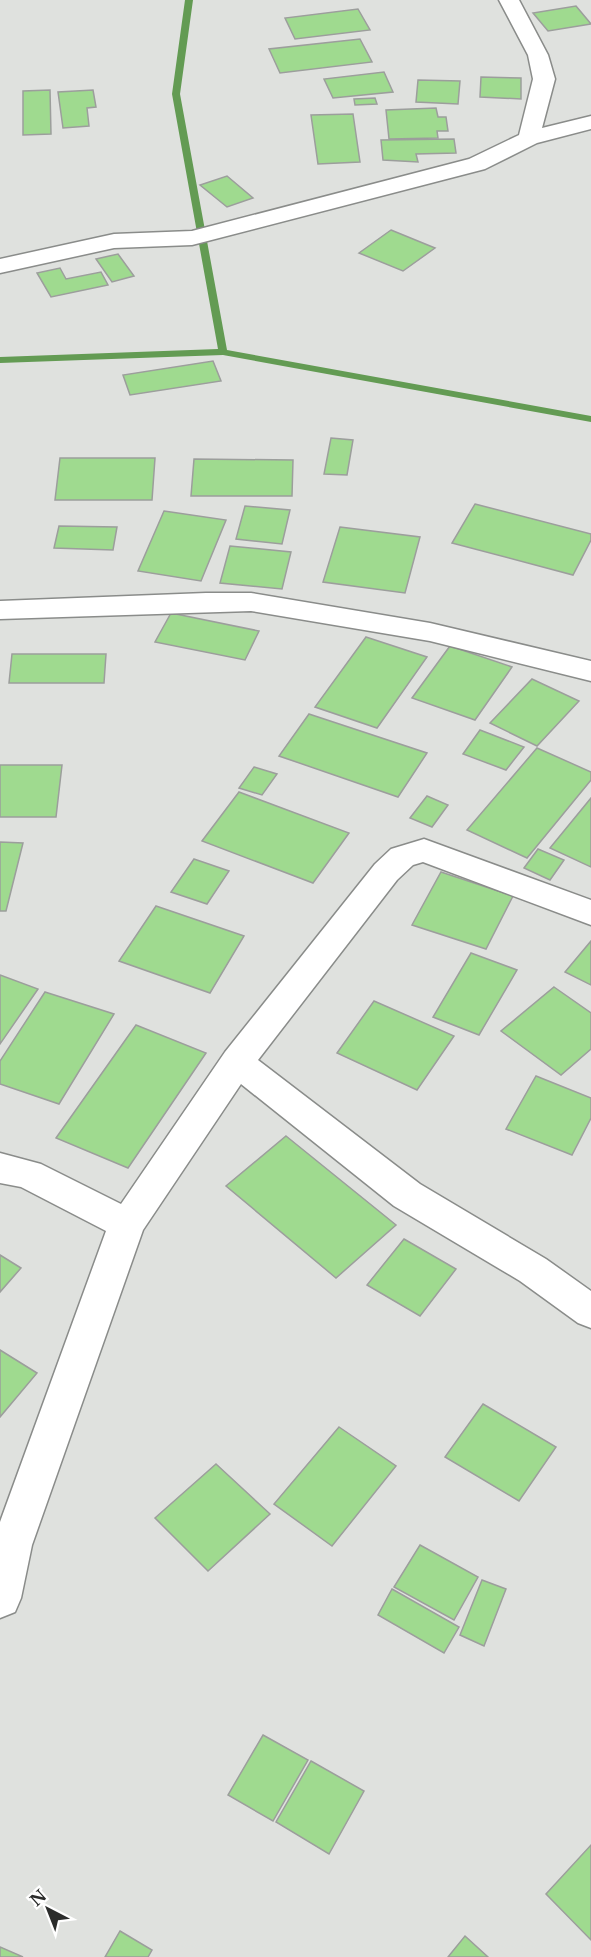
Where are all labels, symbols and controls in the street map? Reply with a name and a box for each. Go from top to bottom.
north arrow [18,1879,78,1939]
text: N [26,1885,50,1910]

